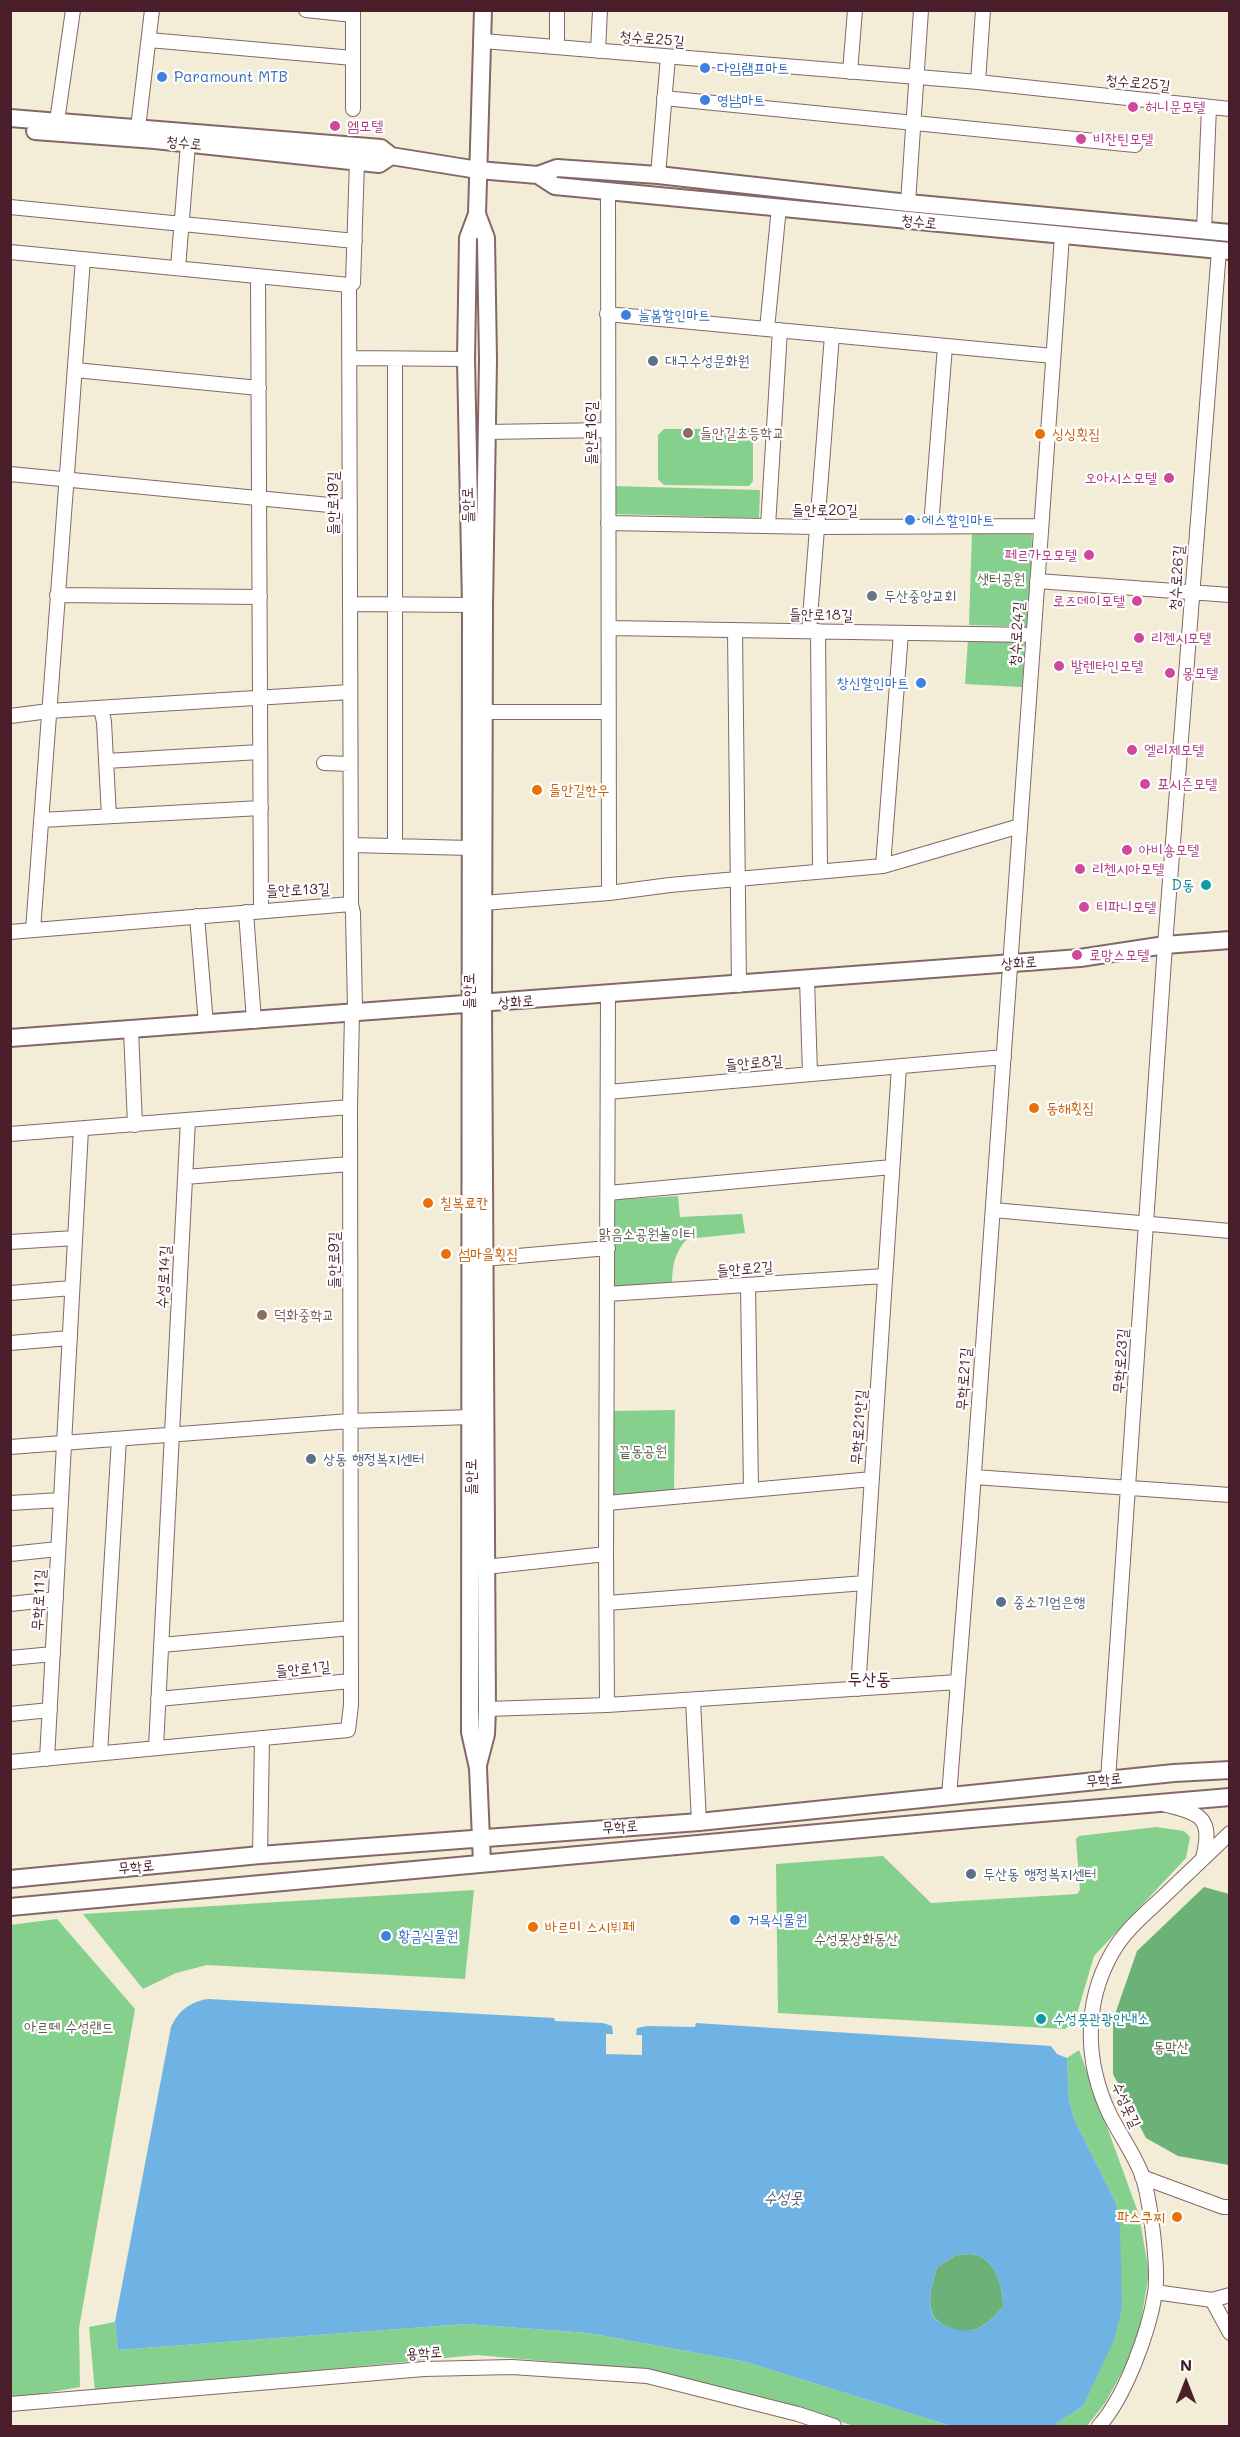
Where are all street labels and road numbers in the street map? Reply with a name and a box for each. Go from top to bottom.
street label: 청수로25길 [619,27,685,51]
street label: 청수로25길 [1105,71,1171,95]
street label: 청수로 [165,132,203,154]
street label: 청수로 [900,211,938,233]
street label: 들안로16길 [582,401,600,465]
street label: 들안로19길 [324,471,342,535]
street label: 들안로 [459,487,477,523]
street label: 들안로20길 [792,501,858,519]
street label: 청수로26길 [1166,545,1188,611]
street label: 청수로24길 [1006,601,1028,667]
street label: 들안로18길 [789,605,853,625]
street label: 들안로13길 [266,880,330,900]
street label: 상화로 [1000,953,1038,973]
street label: 들안로 [460,973,478,1009]
street label: 상화로 [497,992,535,1012]
street label: 들안로8길 [725,1052,783,1074]
street label: 들안로9길 [325,1231,343,1289]
street label: 수성로14길 [153,1245,175,1309]
street label: 들안로2길 [716,1258,774,1280]
street label: 무학로23길 [1110,1328,1132,1394]
street label: 무학로21길 [953,1347,975,1411]
street label: 무학로21안길 [847,1389,871,1465]
street label: 들안로 [462,1459,480,1495]
street label: 무학로11길 [28,1569,50,1631]
street label: 들안로1길 [275,1658,331,1680]
street label: 무학로 [1085,1769,1123,1791]
street label: 무학로 [601,1817,639,1837]
street label: 무학로 [117,1856,155,1878]
street label: 수성못길 [1108,2079,1144,2131]
street label: 용학로 [405,2343,443,2363]

